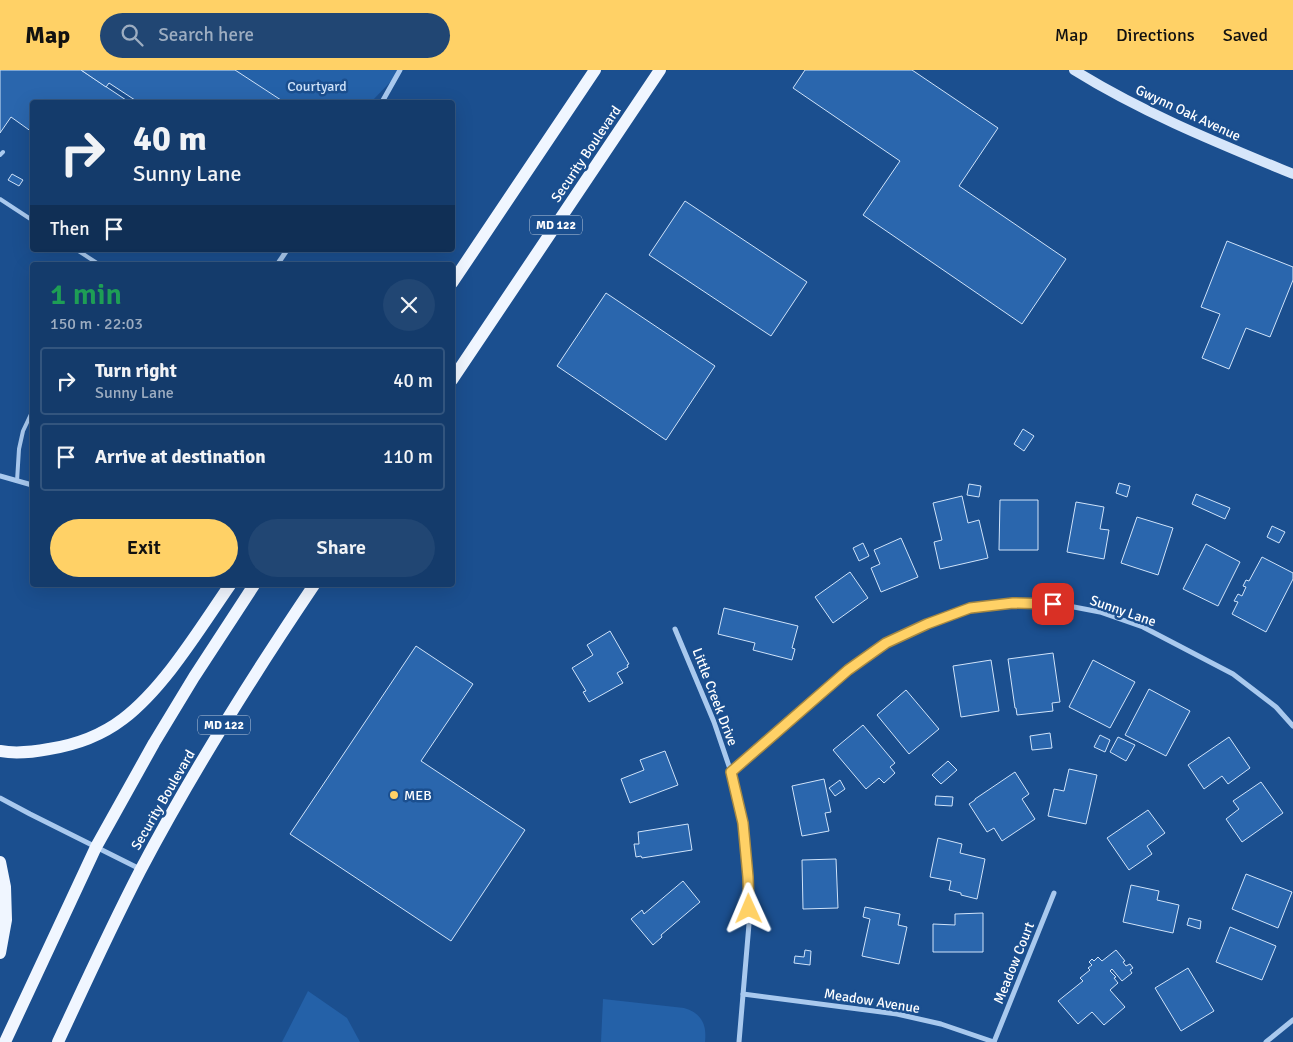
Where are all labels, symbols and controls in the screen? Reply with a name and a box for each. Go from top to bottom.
search box [100,13,450,58]
text: Map [25,20,70,50]
icon: search [118,21,146,49]
text: Search here [158,23,254,47]
text: Map [1055,24,1088,46]
text: Directions [1116,24,1195,46]
text: Saved [1223,24,1268,46]
park label: Courtyard [287,78,347,95]
street label: Gwynn Oak Avenue [1133,81,1243,145]
street label: Security Boulevard [547,102,625,206]
text: 40 m [133,117,207,160]
icon: right [50,120,115,185]
text: Sunny Lane [133,160,241,187]
icon: arrive [100,215,128,243]
road number: MD 122 [530,216,582,234]
text: Then [50,217,90,241]
text: 1 min [50,276,122,313]
button: close [383,279,435,331]
text: 150 m · 22:03 [50,314,143,334]
text: Turn right [95,359,177,383]
icon: right [52,367,80,395]
text: 40 m [393,369,433,393]
text: Sunny Lane [95,383,174,403]
icon: arrive [52,443,80,471]
text: Arrive at destination [95,445,266,469]
text: 110 m [383,445,433,469]
button: Exit [50,519,238,577]
button: Share [248,519,435,577]
pin [1032,583,1074,625]
icon: arrive [1039,590,1067,618]
street label: Sunny Lane [1088,592,1158,630]
street label: Little Creek Drive [689,646,741,748]
road number: MD 122 [198,716,250,734]
street label: Security Boulevard [127,747,199,853]
place label: MEB [404,787,432,804]
marker: MEB [388,789,400,801]
position arrow [722,882,774,934]
street label: Meadow Court [990,920,1038,1006]
street label: Meadow Avenue [823,985,921,1017]

